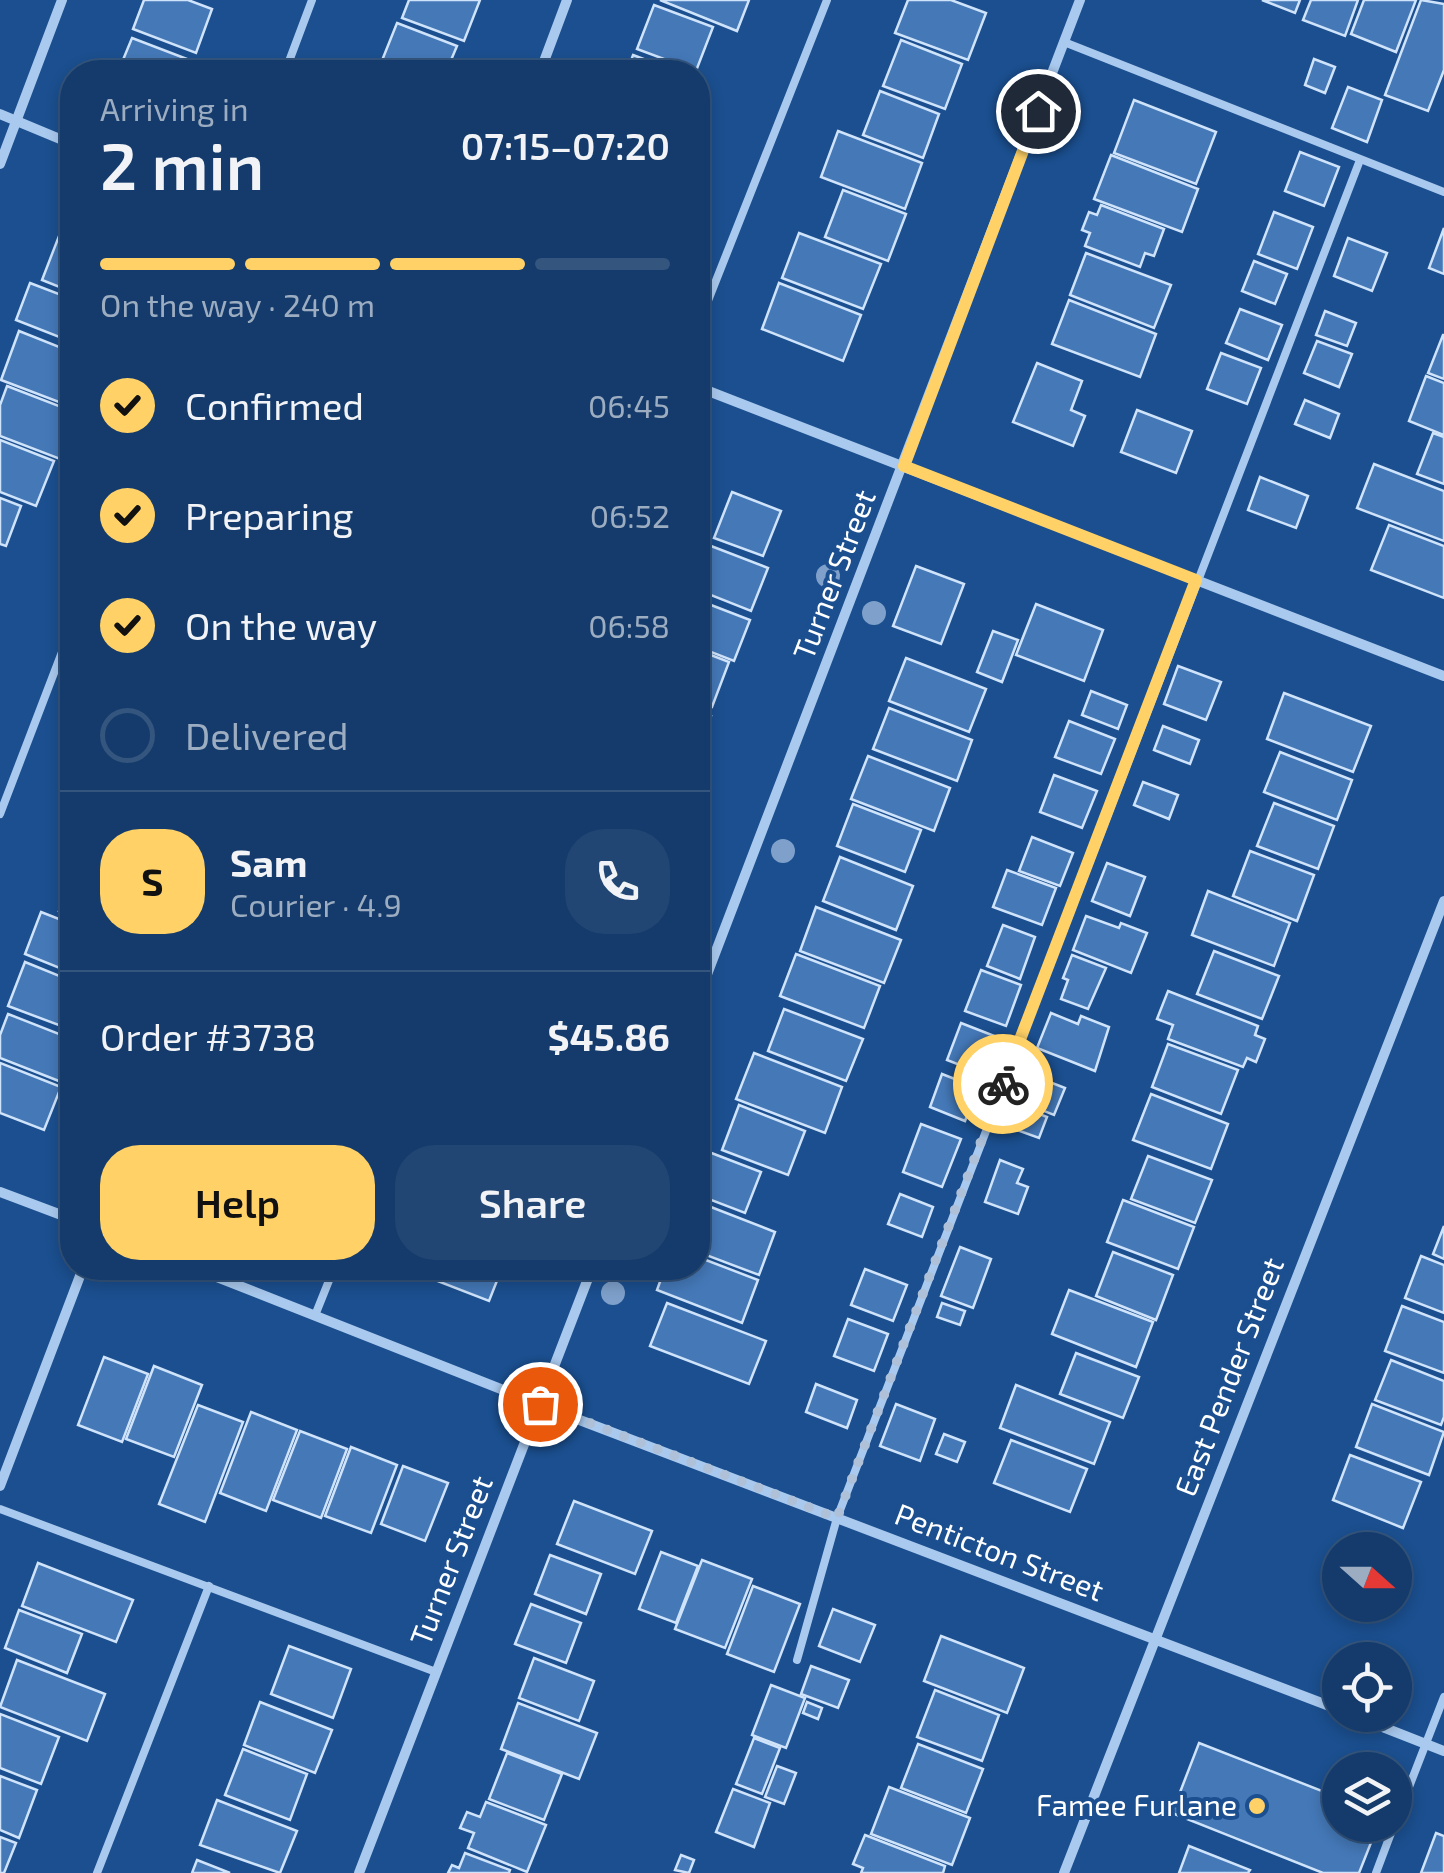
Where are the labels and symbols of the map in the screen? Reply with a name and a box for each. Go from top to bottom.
pin [996,69,1081,154]
street label: Turner Street [784,484,882,664]
courier [953,1034,1053,1134]
street label: East Pender Street [1166,1252,1290,1501]
pin [498,1362,583,1447]
street label: Turner Street [401,1470,499,1650]
street label: Penticton Street [890,1495,1109,1607]
north arrow [1322,1532,1412,1622]
place label: Famee Furlane [1036,1786,1237,1822]
marker: Famee Furlane [1246,1795,1268,1817]

